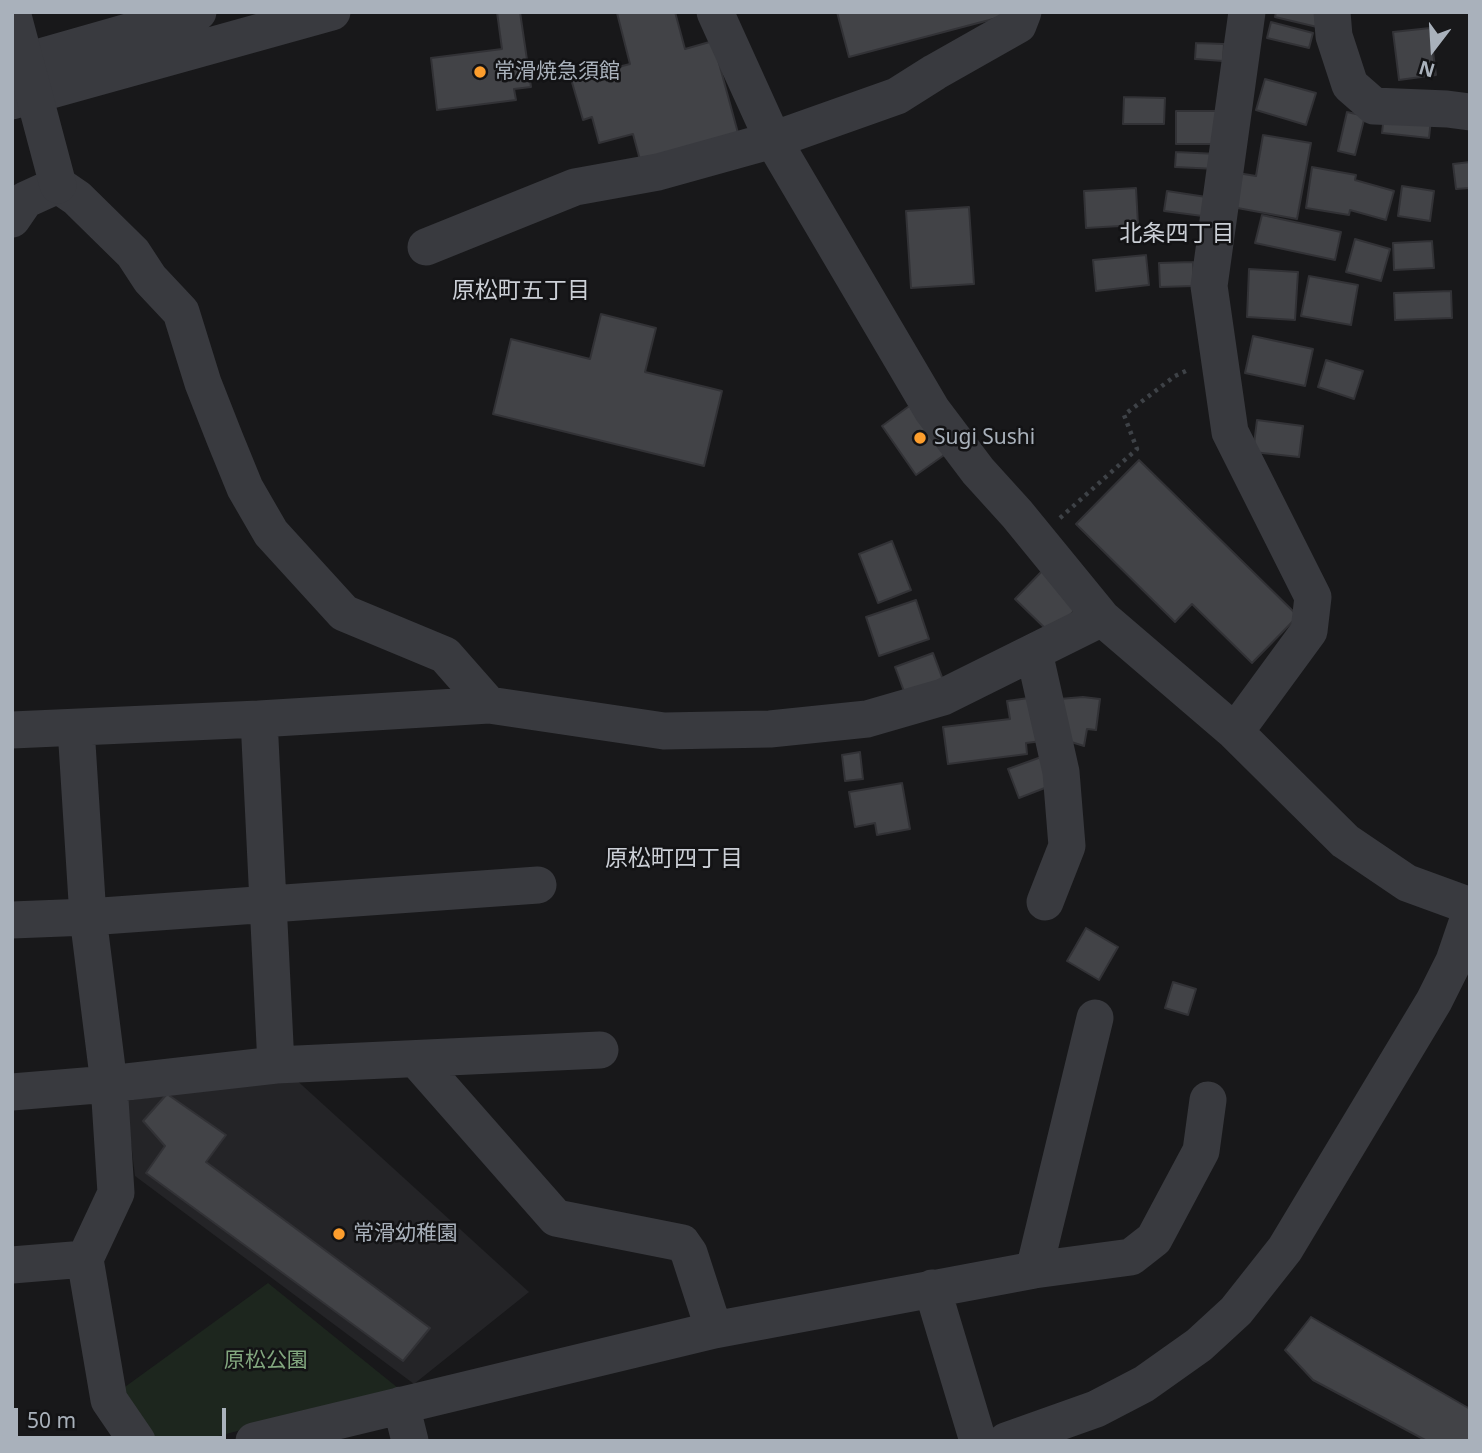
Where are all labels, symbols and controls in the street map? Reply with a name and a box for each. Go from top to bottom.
north arrow [1398,14,1468,84]
text: N [1416,54,1438,84]
place label: 常滑焼急須館 [494,59,620,85]
marker: 常滑焼急須館 [472,64,488,80]
district label: 北条四丁目 [1120,220,1234,248]
district label: 原松町五丁目 [452,277,590,305]
place label: Sugi Sushi [934,425,1035,451]
marker: Sugi Sushi [912,430,928,446]
district label: 原松町四丁目 [605,845,743,873]
place label: 常滑幼稚園 [353,1221,458,1247]
marker: 常滑幼稚園 [331,1226,347,1242]
park label: 原松公園 [224,1348,308,1374]
scale bar [18,1394,229,1438]
text: 50 m [27,1406,76,1434]

